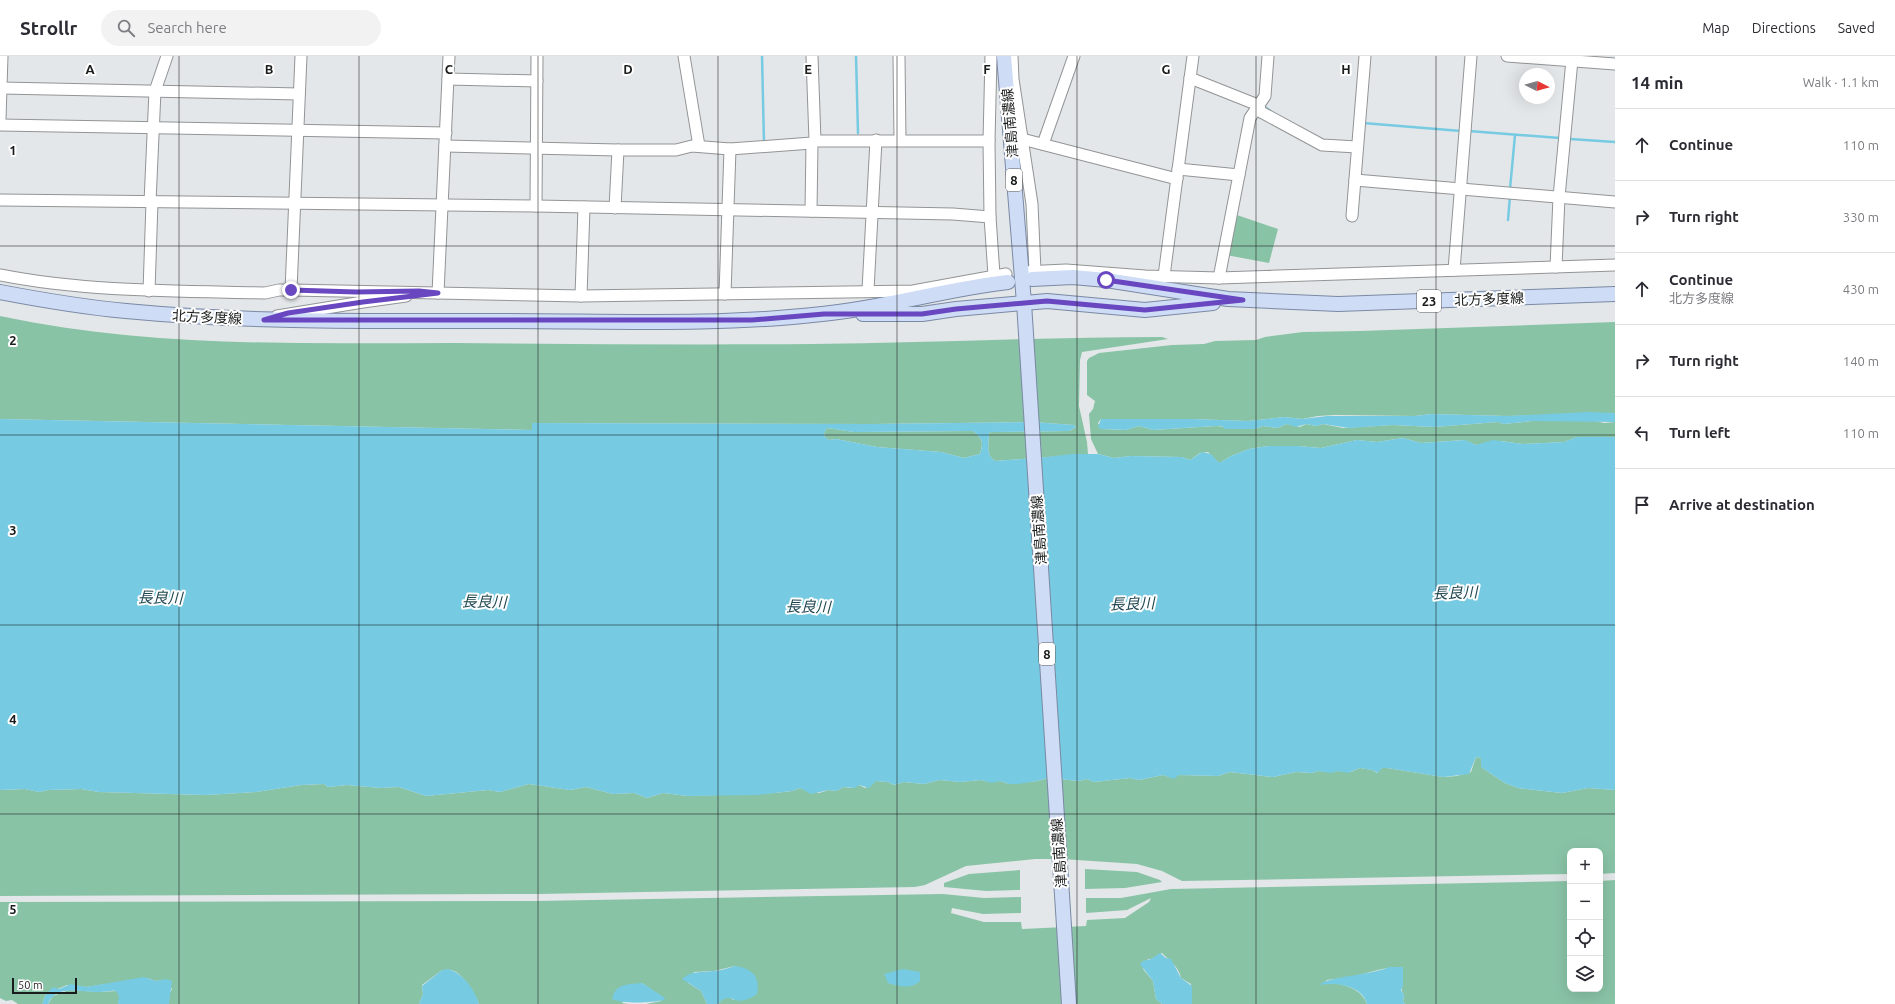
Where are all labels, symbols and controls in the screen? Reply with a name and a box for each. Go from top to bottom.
search box [101,10,381,46]
text: Strollr [20,17,77,39]
icon: search [115,17,137,39]
text: Search here [147,19,227,36]
text: Map [1702,20,1730,36]
text: Directions [1752,20,1816,36]
text: Saved [1838,20,1875,36]
text: A [85,62,95,76]
text: B [265,62,274,76]
text: C [445,62,454,76]
text: D [623,62,633,76]
text: E [804,62,812,76]
text: F [983,62,991,76]
text: G [1162,62,1171,76]
text: H [1341,62,1351,76]
north arrow [1519,68,1555,104]
text: 14 min [1631,73,1684,92]
text: Walk · 1.1 km [1803,75,1879,89]
street label: 津島南濃線 [999,87,1021,159]
icon: ahead [1631,134,1653,156]
text: Continue [1669,136,1733,153]
text: 110 m [1843,138,1879,152]
text: 1 [9,143,17,157]
road number: 8 [1006,169,1022,191]
icon: right [1631,206,1653,228]
text: Turn right [1669,208,1739,225]
text: 330 m [1843,210,1879,224]
route start [1097,271,1115,289]
text: Continue [1669,271,1733,288]
icon: ahead [1631,278,1653,300]
route end [282,281,300,299]
text: 430 m [1843,282,1879,296]
road number: 23 [1417,290,1441,312]
street label: 北方多度線 [1454,290,1524,308]
text: 北方多度線 [1669,291,1734,305]
street label: 北方多度線 [172,307,242,327]
text: 2 [9,333,17,347]
icon: right [1631,350,1653,372]
text: Turn right [1669,352,1739,369]
text: 140 m [1843,354,1879,368]
icon: left [1631,422,1653,444]
text: Turn left [1669,424,1730,441]
text: 110 m [1843,426,1879,440]
icon: arrive [1631,494,1653,516]
street label: 津島南濃線 [1029,495,1049,565]
text: Arrive at destination [1669,496,1815,513]
text: 3 [9,523,17,537]
water label: 長良川 [1432,583,1480,602]
water label: 長良川 [137,589,185,606]
water label: 長良川 [461,593,509,610]
water label: 長良川 [1109,594,1157,613]
water label: 長良川 [785,598,833,615]
road number: 8 [1039,643,1055,665]
text: 4 [9,712,17,726]
street label: 津島南濃線 [1049,818,1069,888]
map controls [1567,848,1603,992]
button: + [1567,848,1603,884]
button: − [1567,884,1603,920]
text: 5 [9,902,17,916]
button: locate [1567,920,1603,956]
button: layers [1567,956,1603,992]
scale bar [12,976,77,995]
text: 50 m [18,979,42,991]

